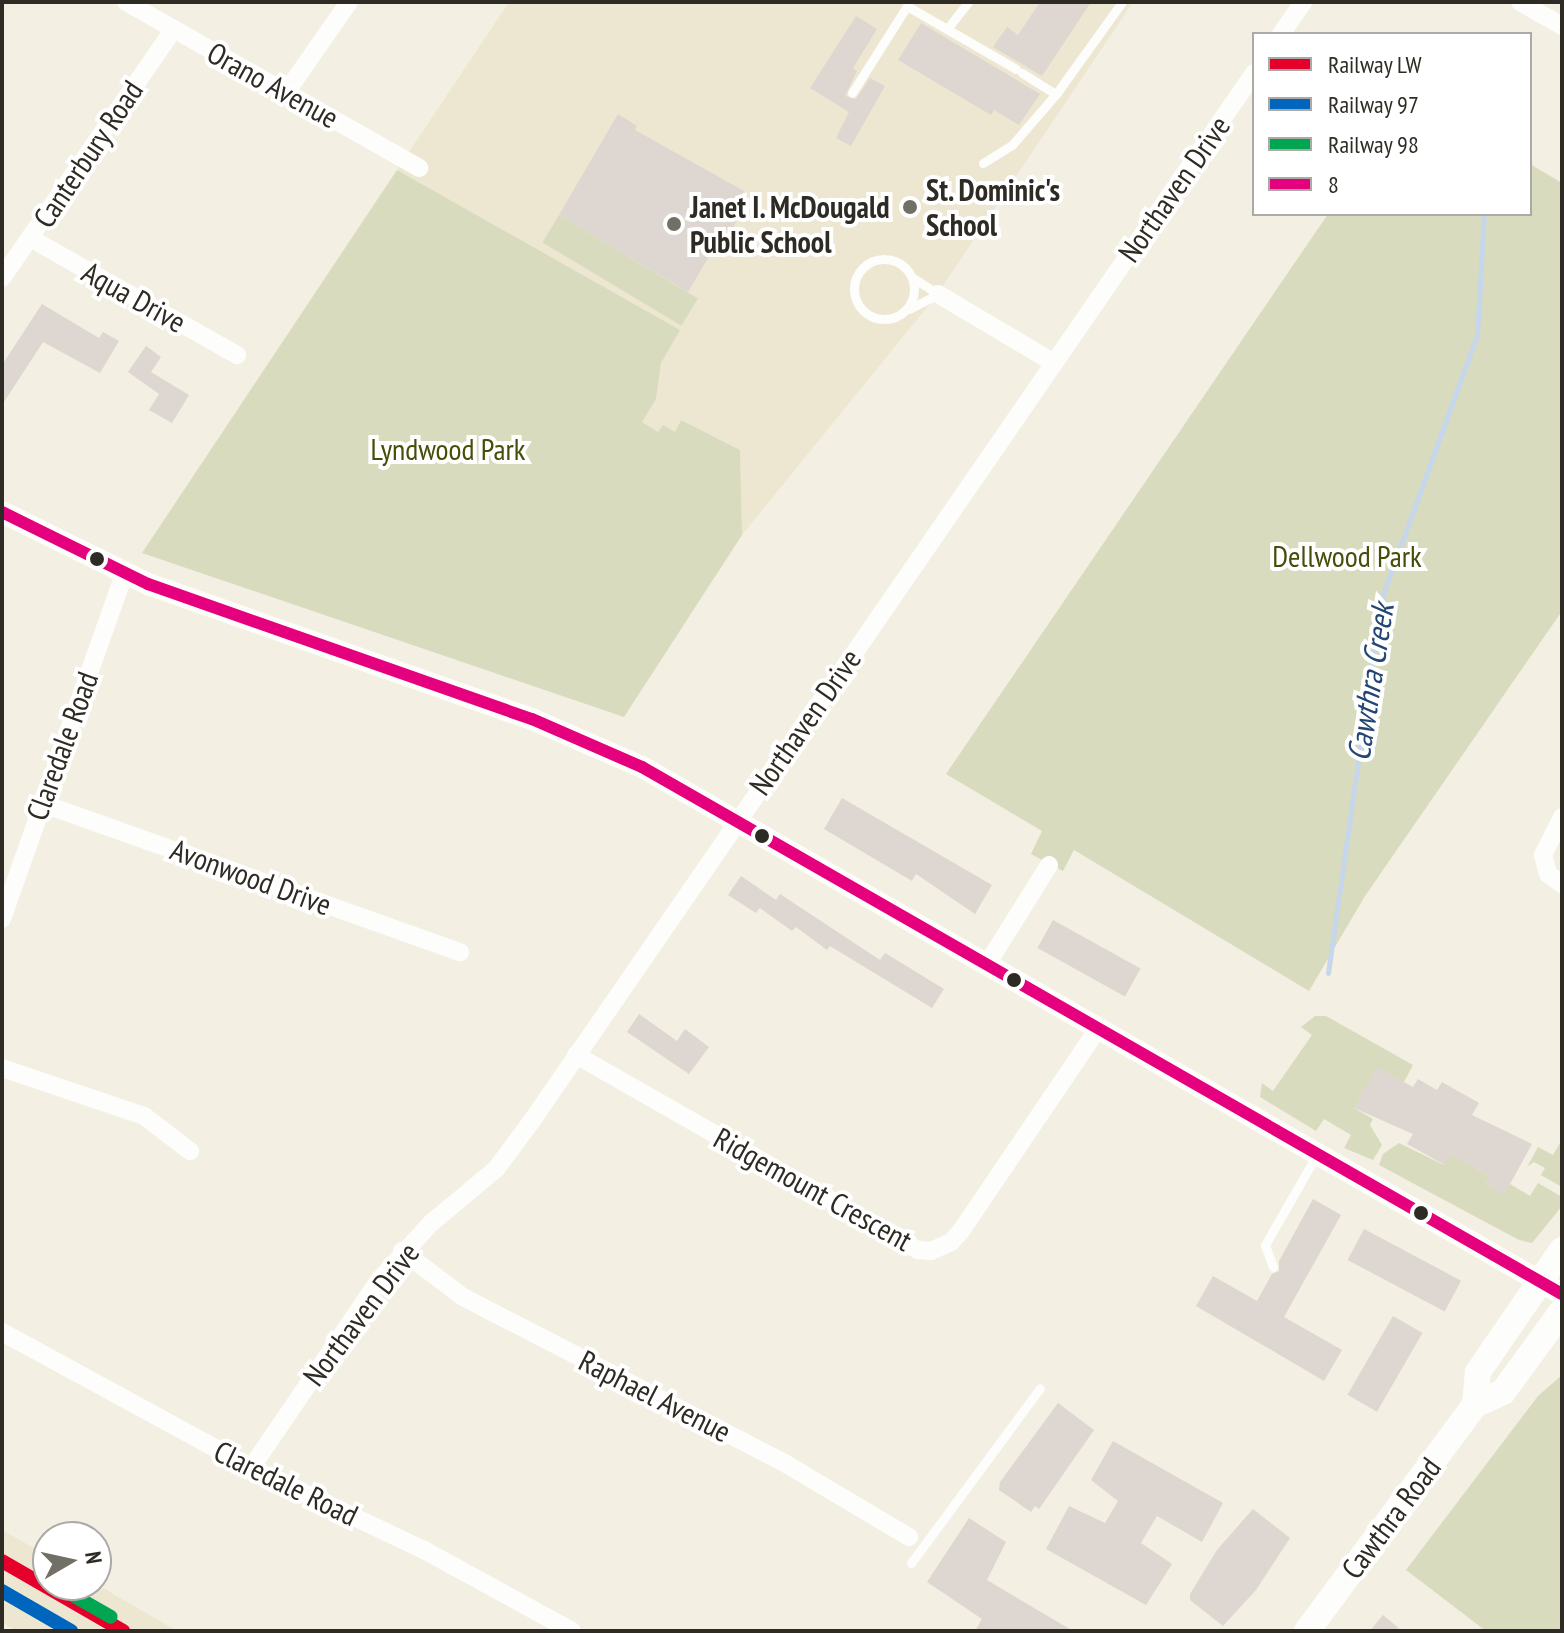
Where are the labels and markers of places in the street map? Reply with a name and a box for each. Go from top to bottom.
place label: St. Dominic's School [926,172,1062,242]
place label: Janet I. McDougald Public School [690,189,891,260]
marker: St. Dominic's School [901,198,919,216]
marker: Janet I. McDougald Public School [665,215,683,233]
unlabelled marker [89,551,105,567]
unlabelled marker [754,828,770,844]
unlabelled marker [1006,972,1022,988]
unlabelled marker [1413,1205,1429,1221]

